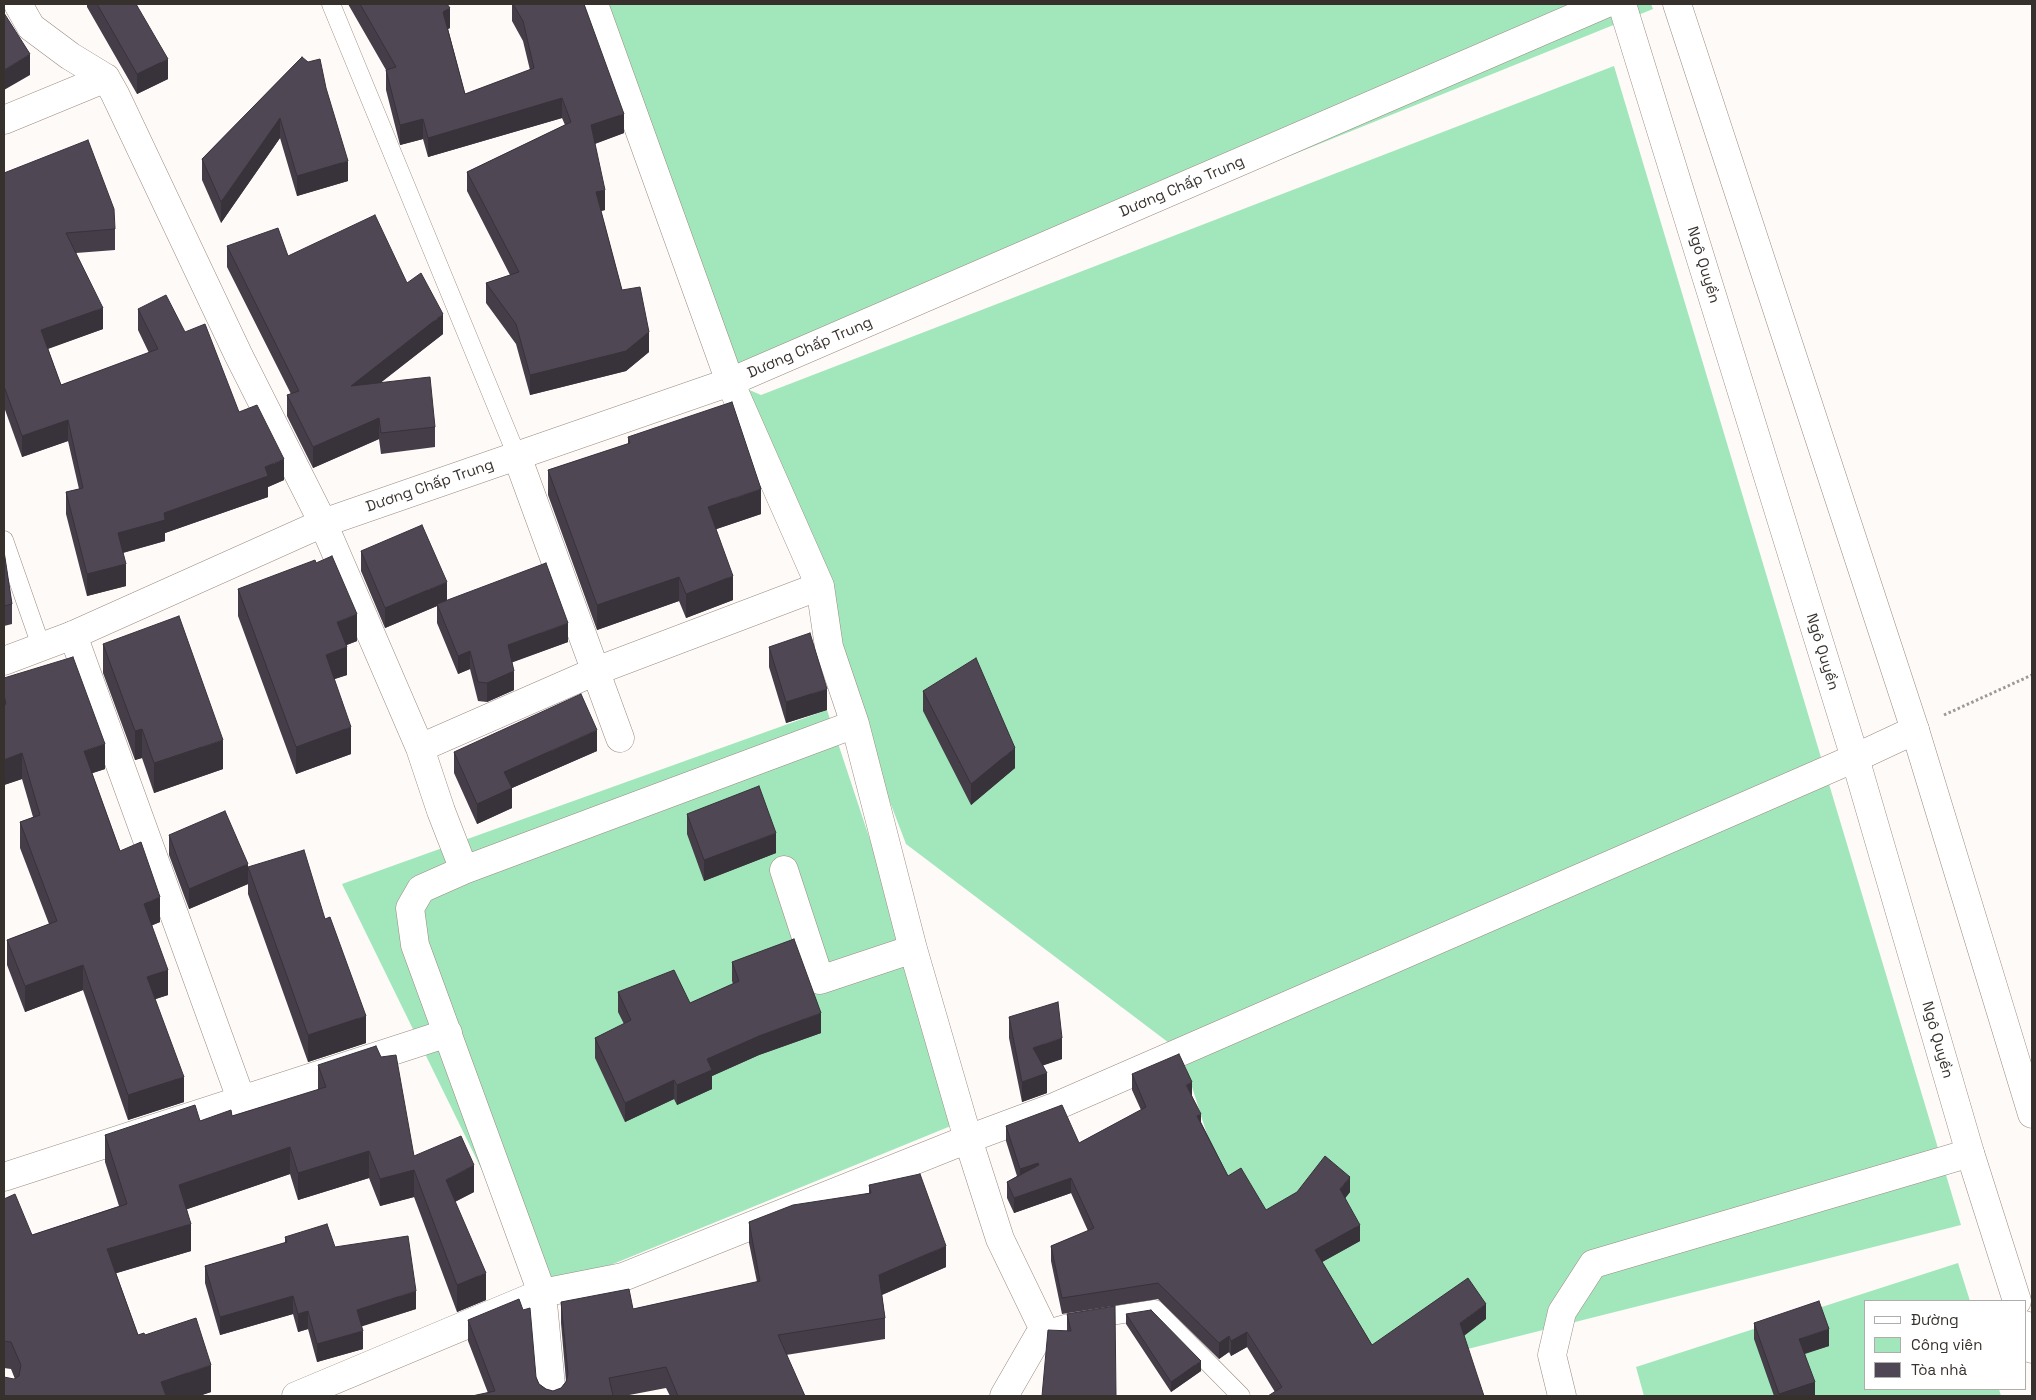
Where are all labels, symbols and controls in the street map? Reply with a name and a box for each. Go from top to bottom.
street label: Dương Chấp Trung [1117,153,1247,221]
street label: Ngô Quyền [1683,225,1723,305]
street label: Dương Chấp Trung [745,314,875,382]
street label: Dương Chấp Trung [364,456,496,516]
street label: Ngô Quyền [1802,612,1842,692]
street label: Ngô Quyền [1917,999,1957,1081]
legend [1864,1300,2026,1390]
text: Đường [1911,1310,1959,1329]
text: Công viên [1911,1335,1982,1354]
text: Tòa nhà [1911,1360,1967,1379]

